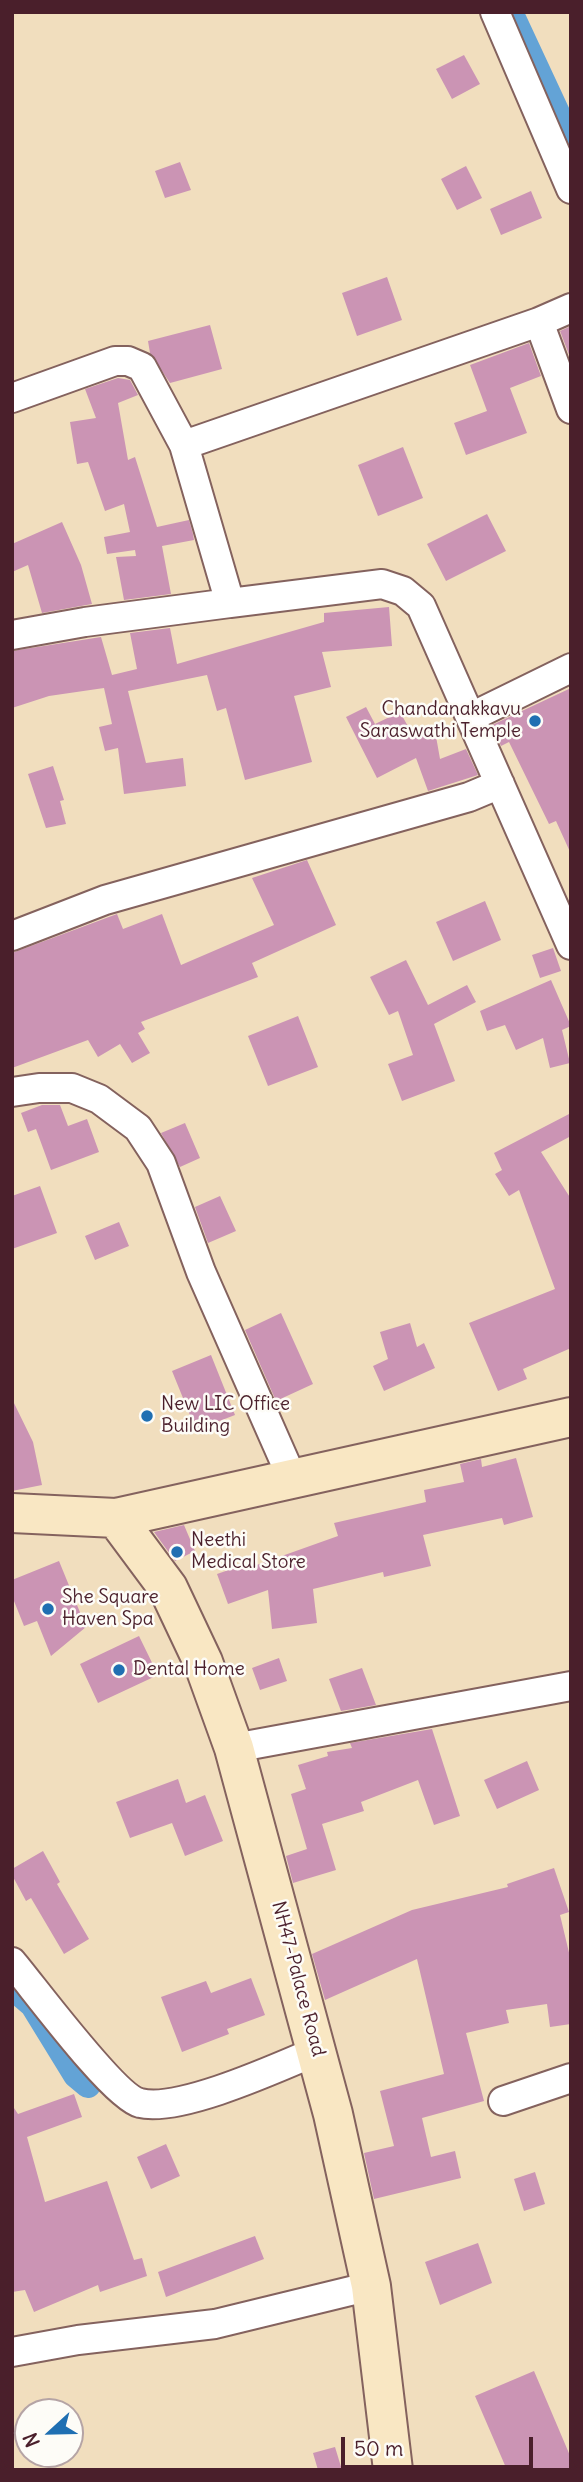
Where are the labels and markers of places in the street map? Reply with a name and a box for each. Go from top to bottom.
place label: Chandanakkavu Saraswathi Temple [360,699,521,743]
marker: Chandanakkavu Saraswathi Temple [527,713,543,729]
place label: New LIC Office Building [161,1394,290,1438]
marker: New LIC Office Building [139,1408,155,1424]
place label: Neethi Medical Store [191,1530,306,1574]
marker: Neethi Medical Store [169,1544,185,1560]
place label: She Square Haven Spa [62,1587,159,1631]
marker: She Square Haven Spa [40,1601,56,1617]
place label: Dental Home [133,1659,245,1681]
marker: Dental Home [111,1662,127,1678]

